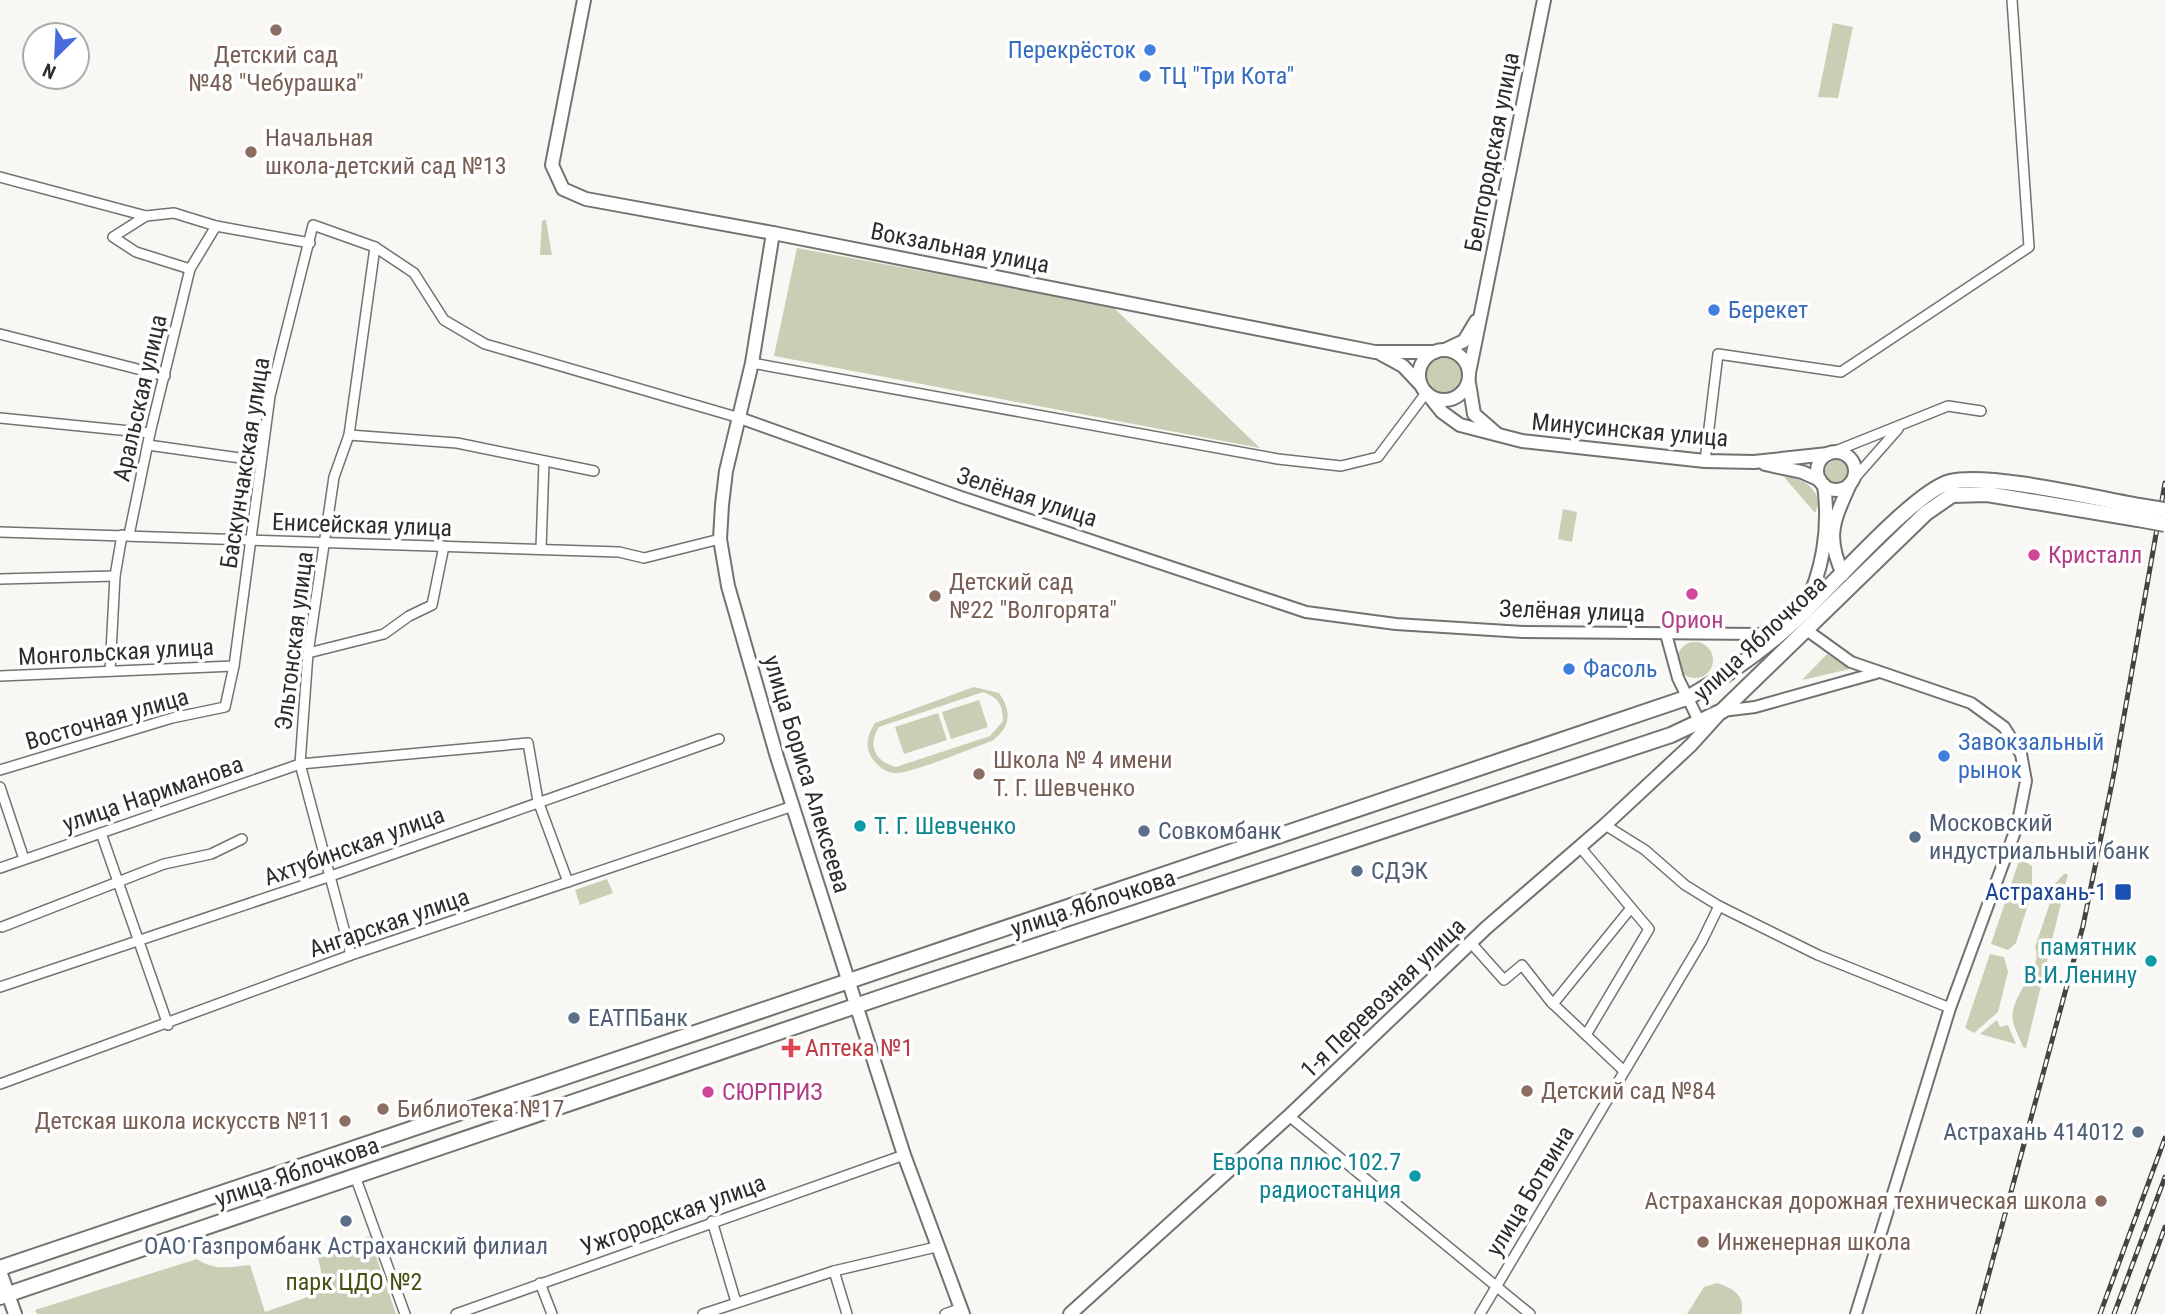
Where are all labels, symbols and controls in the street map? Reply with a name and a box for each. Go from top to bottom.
north arrow [21,21,91,91]
marker: Детский сад №48 "Чебурашка" [268,22,284,38]
place label: Перекрёсток [1008,36,1136,64]
place label: Детский сад №48 "Чебурашка" [188,41,364,97]
marker: Перекрёсток [1142,42,1158,58]
street label: Белгородская улица [1459,50,1525,254]
text: N [39,58,59,84]
place label: ТЦ "Три Кота" [1159,62,1294,90]
marker: ТЦ "Три Кота" [1137,68,1153,84]
place label: Начальная школа-детский сад №13 [265,124,507,180]
marker: Начальная школа-детский сад №13 [243,144,259,160]
street label: Вокзальная улица [868,217,1052,279]
place label: Берекет [1728,296,1808,324]
marker: Берекет [1706,302,1722,318]
street label: Аральская улица [107,312,173,484]
street label: Баскунчакская улица [215,356,275,570]
street label: Минусинская улица [1531,407,1729,453]
street label: Зелёная улица [953,461,1101,533]
street label: Енисейская улица [271,508,453,542]
place label: Кристалл [2048,541,2142,569]
marker: Кристалл [2026,547,2042,563]
street label: Эльтонская улица [269,550,319,732]
place label: Детский сад №22 "Волгорята" [949,568,1117,624]
street label: улица Яблочкова [1688,569,1832,707]
marker: Орион [1684,586,1700,602]
marker: Детский сад №22 "Волгорята" [927,588,943,604]
street label: Зелёная улица [1499,594,1645,628]
place label: Орион [1661,606,1723,634]
street label: Монгольская улица [17,633,215,671]
street label: улица Бориса Алексеева [757,652,857,896]
place label: Фасоль [1583,655,1657,683]
marker: Фасоль [1561,661,1577,677]
street label: Восточная улица [22,682,192,756]
place label: Завокзальный рынок [1958,728,2104,784]
place label: Школа № 4 имени Т. Г. Шевченко [993,746,1173,802]
marker: Завокзальный рынок [1936,748,1952,764]
street label: улица Нариманова [59,750,247,838]
marker: Школа № 4 имени Т. Г. Шевченко [971,766,987,782]
street label: Ахтубинская улица [260,800,448,892]
place label: Московский индустриальный банк [1929,809,2150,865]
place label: Т. Г. Шевченко [874,812,1016,840]
place label: Совкомбанк [1158,817,1282,845]
marker: Т. Г. Шевченко [852,818,868,834]
marker: Совкомбанк [1136,823,1152,839]
marker: Московский индустриальный банк [1907,829,1923,845]
place label: СДЭК [1371,857,1429,885]
street label: улица Яблочкова [1007,863,1179,943]
marker: СДЭК [1349,863,1365,879]
place label: Астрахань-1 [1985,878,2107,906]
street label: Ангарская улица [305,882,473,964]
marker: Астрахань-1 [2113,882,2133,902]
street label: 1-я Перевозная улица [1295,912,1471,1084]
place label: памятник В.И.Ленину [2024,933,2137,989]
marker: памятник В.И.Ленину [2143,953,2159,969]
place label: ЕАТПБанк [588,1004,689,1032]
marker: ЕАТПБанк [566,1010,582,1026]
place label: Аптека №1 [805,1034,913,1062]
marker: Аптека №1 [783,1040,799,1056]
place label: Детский сад №84 [1541,1077,1716,1105]
place label: СЮРПРИЗ [722,1078,823,1106]
marker: Детский сад №84 [1519,1083,1535,1099]
marker: СЮРПРИЗ [700,1084,716,1100]
place label: Библиотека №17 [397,1095,564,1123]
marker: Библиотека №17 [375,1101,391,1117]
place label: Детская школа искусств №11 [35,1107,331,1135]
marker: Детская школа искусств №11 [337,1113,353,1129]
place label: Астрахань 414012 [1943,1118,2124,1146]
street label: улица Ботвина [1480,1121,1580,1261]
marker: Астрахань 414012 [2130,1124,2146,1140]
street label: улица Яблочкова [211,1131,383,1213]
place label: Европа плюс 102.7 радиостанция [1212,1148,1401,1204]
marker: Европа плюс 102.7 радиостанция [1407,1168,1423,1184]
street label: Ужгородская улица [577,1169,769,1261]
place label: Астраханская дорожная техническая школа [1645,1187,2087,1215]
marker: Астраханская дорожная техническая школа [2093,1193,2109,1209]
marker: ОАО Газпромбанк Астраханский филиал [338,1213,354,1229]
place label: Инженерная школа [1717,1228,1911,1256]
place label: ОАО Газпромбанк Астраханский филиал [144,1232,548,1260]
marker: Инженерная школа [1695,1234,1711,1250]
park label: парк ЦДО №2 [286,1268,422,1296]

